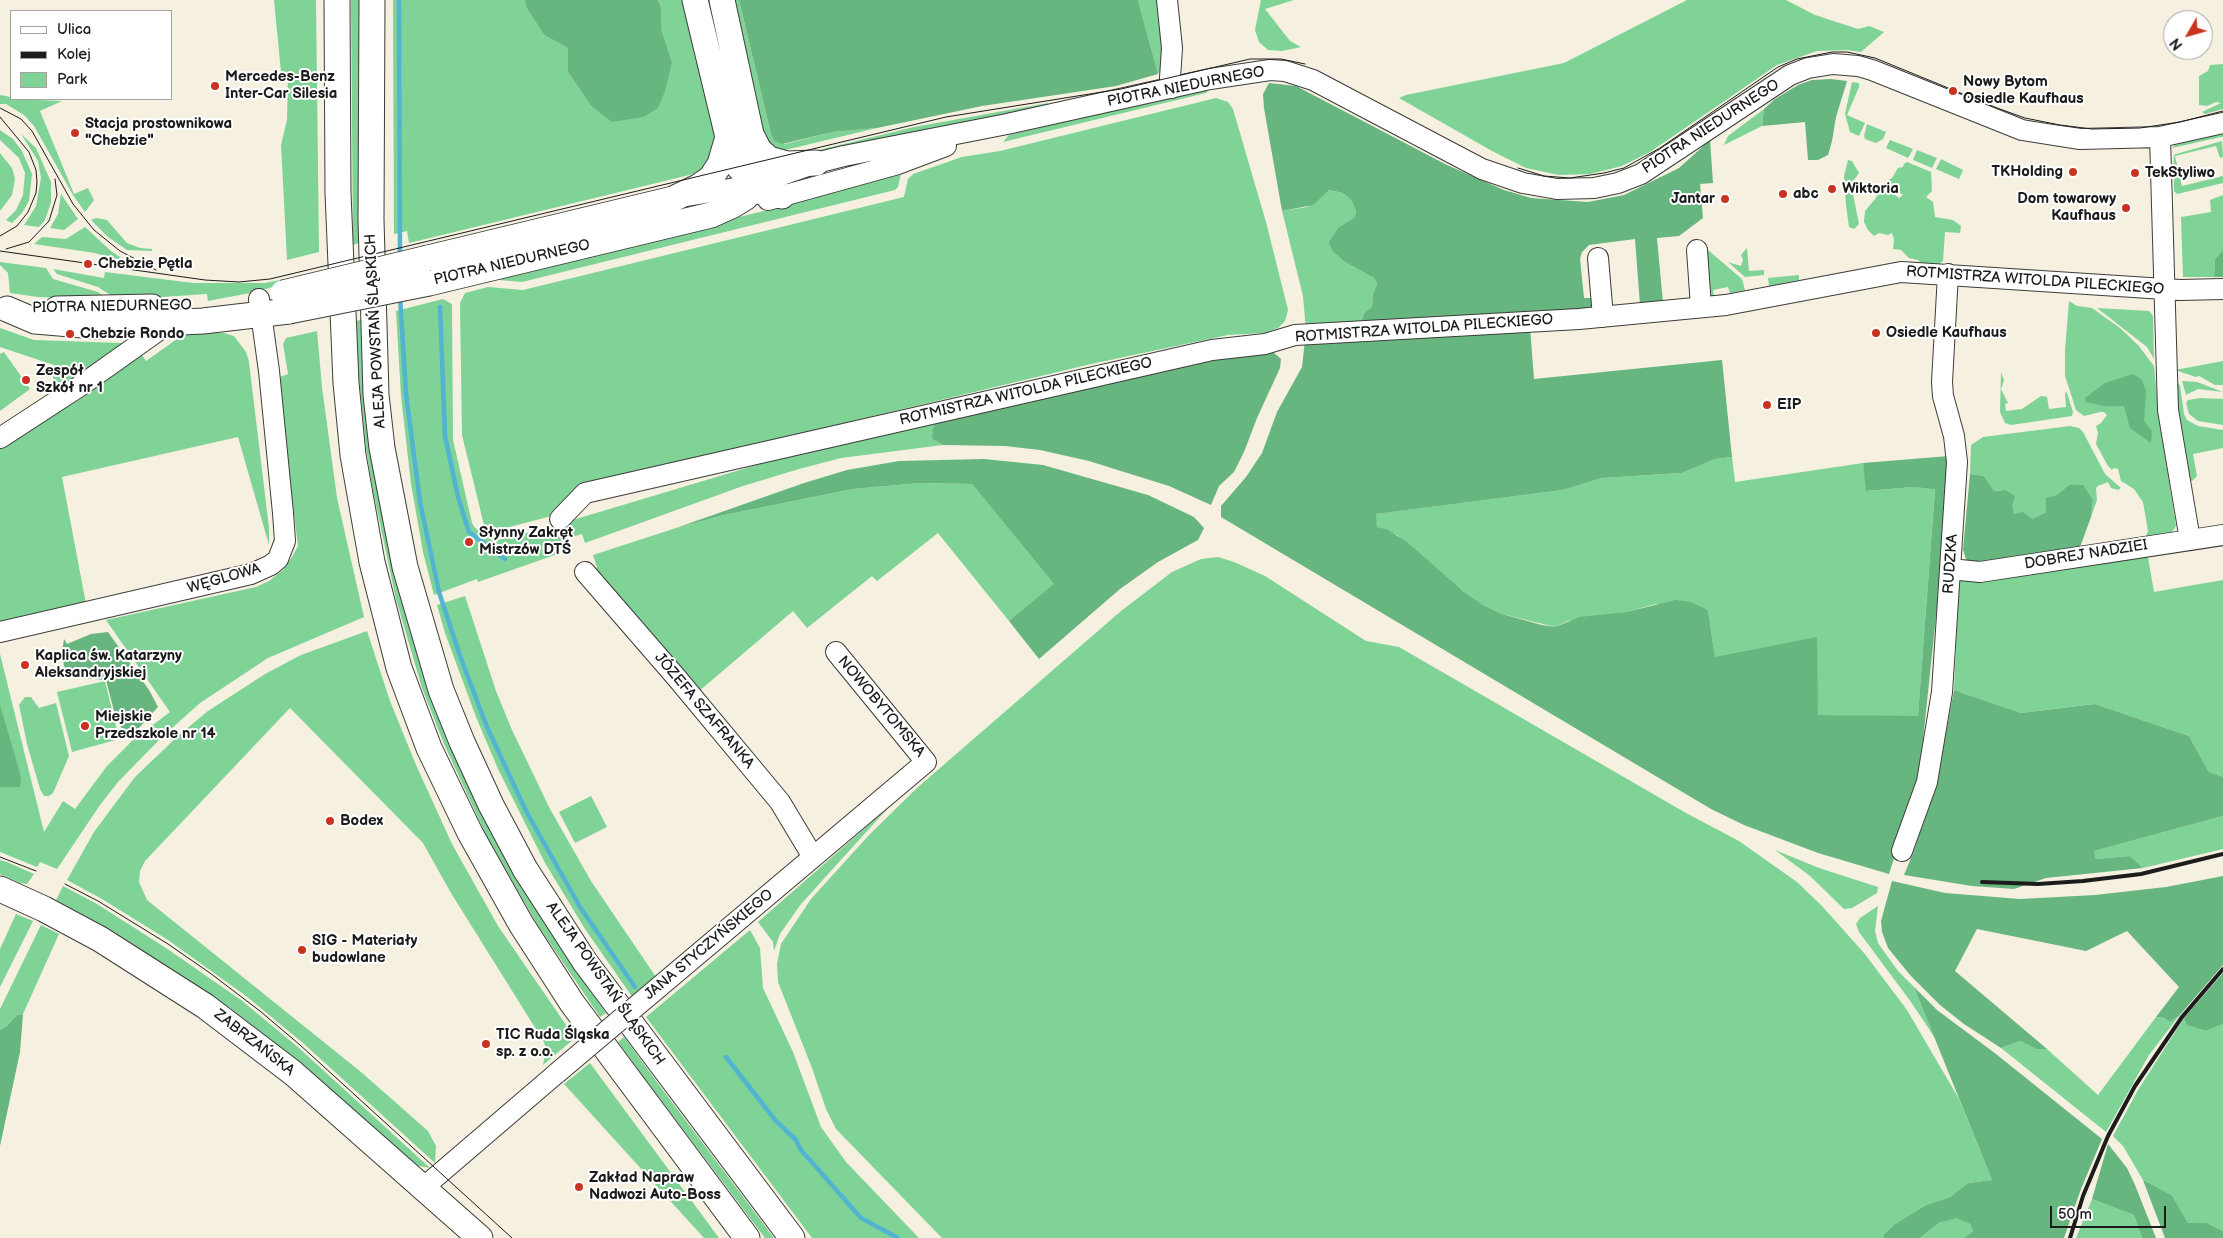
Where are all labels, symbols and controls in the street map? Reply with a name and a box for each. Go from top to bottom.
legend [10,10,172,100]
north arrow [2163,10,2213,60]
text: Ulica [57,20,91,39]
text: N [2167,35,2187,53]
text: Kolej [57,45,91,64]
street label: PIOTRA NIEDURNEGO [1106,63,1266,111]
place label: Mercedes-Benz Inter-Car Silesia [225,68,337,103]
text: Park [57,70,87,89]
place label: Nowy Bytom Osiedle Kaufhaus [1963,73,2084,108]
street label: PIOTRA NIEDURNEGO [1639,76,1783,178]
marker: Mercedes-Benz Inter-Car Silesia [209,80,221,92]
marker: Nowy Bytom Osiedle Kaufhaus [1947,85,1959,97]
place label: Stacja prostownikowa "Chebzie" [85,115,232,150]
marker: Stacja prostownikowa "Chebzie" [69,127,81,139]
place label: TKHolding [1992,163,2063,181]
place label: TekStyliwo [2145,164,2215,182]
marker: TKHolding [2067,166,2079,178]
marker: TekStyliwo [2129,167,2141,179]
place label: Wiktoria [1842,180,1899,198]
marker: Wiktoria [1826,183,1838,195]
place label: abc [1793,185,1819,203]
marker: abc [1777,188,1789,200]
place label: Jantar [1671,190,1715,208]
place label: Dom towarowy Kaufhaus [2017,190,2116,225]
marker: Jantar [1719,193,1731,205]
marker: Dom towarowy Kaufhaus [2120,202,2132,214]
street label: ALEJA POWSTAŃ ŚLĄSKICH [362,233,390,429]
street label: PIOTRA NIEDURNEGO [432,236,592,290]
place label: Chebzie Pętla [98,255,192,273]
marker: Chebzie Pętla [82,258,94,270]
street label: ROTMISTRZA WITOLDA PILECKIEGO [1905,263,2165,299]
street label: PIOTRA NIEDURNEGO [32,297,192,317]
street label: ROTMISTRZA WITOLDA PILECKIEGO [1294,311,1554,347]
place label: Osiedle Kaufhaus [1886,324,2007,342]
place label: Chebzie Rondo [80,325,184,343]
marker: Osiedle Kaufhaus [1870,327,1882,339]
marker: Chebzie Rondo [64,328,76,340]
street label: ROTMISTRZA WITOLDA PILECKIEGO [898,354,1154,430]
place label: Zespół Szkół nr 1 [36,362,103,397]
marker: Zespół Szkół nr 1 [20,374,32,386]
place label: EIP [1777,396,1801,414]
marker: EIP [1761,399,1773,411]
place label: Słynny Zakręt Mistrzów DTŚ [479,524,573,559]
street label: RUDZKA [1940,533,1962,595]
marker: Słynny Zakręt Mistrzów DTŚ [463,536,475,548]
street label: DOBREJ NADZIEI [2023,536,2149,574]
street label: WĘGLOWA [185,560,263,598]
place label: Kaplica św. Katarzyny Aleksandryjskiej [35,647,182,682]
street label: JÓZEFA SZAFRANKA [650,649,758,773]
street label: NOWOBYTOMSKA [834,653,928,761]
marker: Kaplica św. Katarzyny Aleksandryjskiej [19,659,31,671]
place label: Miejskie Przedszkole nr 14 [95,708,216,743]
marker: Miejskie Przedszkole nr 14 [79,720,91,732]
place label: Bodex [340,812,383,830]
marker: Bodex [324,815,336,827]
street label: JANA STYCZYŃSKIEGO [641,886,777,1004]
street label: ALEJA POWSTAŃ ŚLĄSKICH [542,899,668,1069]
place label: SIG - Materiały budowlane [312,932,417,967]
marker: SIG - Materiały budowlane [296,944,308,956]
street label: ZABRZAŃSKA [210,1006,298,1080]
place label: TIC Ruda Śląska sp. z o.o. [496,1026,610,1061]
marker: TIC Ruda Śląska sp. z o.o. [480,1038,492,1050]
place label: Zakład Napraw Nadwozi Auto-Boss [589,1169,721,1204]
marker: Zakład Napraw Nadwozi Auto-Boss [573,1181,585,1193]
scale bar [2053,1196,2169,1228]
text: 50 m [2058,1205,2092,1224]

